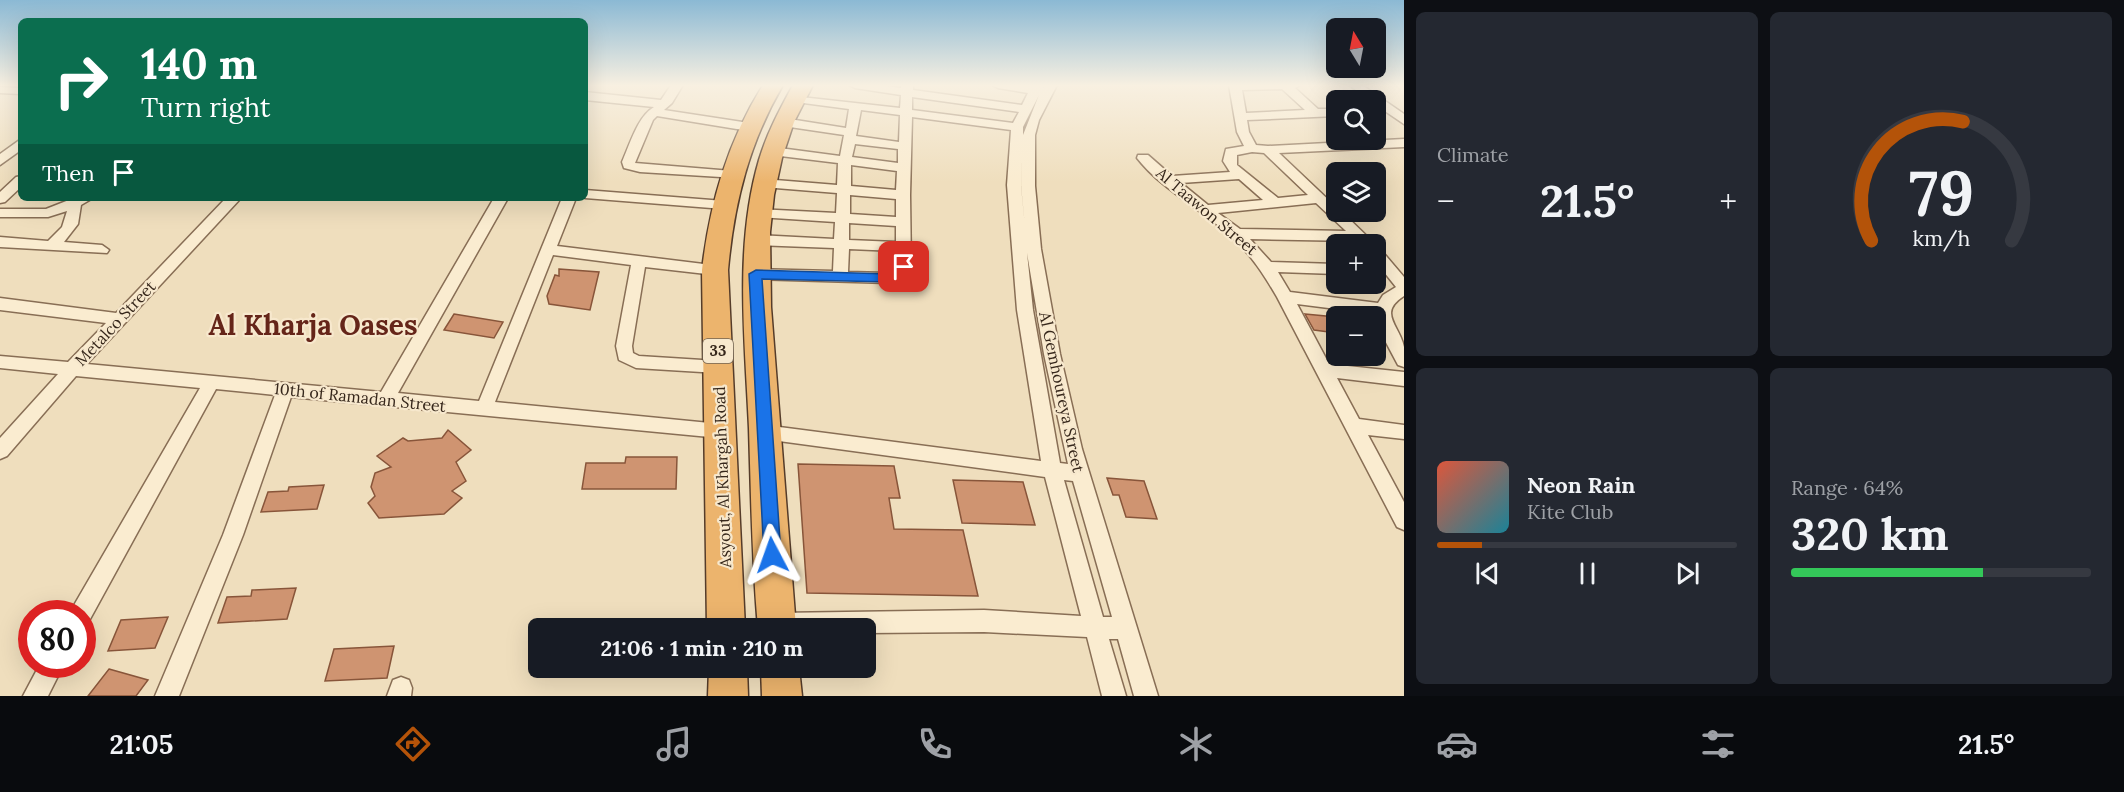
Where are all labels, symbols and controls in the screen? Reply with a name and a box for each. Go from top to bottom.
north arrow [1326,18,1386,78]
map controls [1326,18,1386,366]
text: 140 m [141,37,257,91]
icon: right [42,42,120,120]
text: Turn right [141,90,270,124]
button: search [1326,90,1386,150]
text: Climate [1437,142,1509,167]
text: 79 [1908,152,1974,232]
icon: arrive [107,156,140,189]
text: Then [42,159,95,187]
street label: Al Taawon Street [1152,162,1262,260]
button: layers [1326,162,1386,222]
text: 21.5° [1540,172,1634,229]
text: − [1437,180,1455,222]
text: + [1719,180,1737,222]
text: km/h [1912,224,1970,252]
button: + [1326,234,1386,294]
pin [878,241,929,292]
icon: arrive [887,250,920,283]
street label: Metalco Street [70,276,160,370]
button: − [1326,306,1386,366]
district label: Al Kharja Oases [209,307,418,343]
street label: Al Gemhoureya Street [1035,309,1089,475]
road number: 33 [703,339,733,363]
street label: 10th of Ramadan Street [273,378,448,416]
street label: Asyout, Al Khargah Road [709,386,735,569]
text: Neon Rain [1527,471,1635,499]
text: Range · 64% [1791,475,1903,500]
text: Kite Club [1527,499,1613,524]
text: 320 km [1791,505,1949,562]
position arrow [740,523,804,587]
icon: previous [1471,557,1504,590]
icon: pause [1571,557,1604,590]
icon: next [1671,557,1704,590]
speed limit sign: 80 [18,600,96,678]
text: 21:06 · 1 min · 210 m [601,634,803,662]
icon: directions [392,723,434,765]
icon: music [653,723,695,765]
icon: phone [914,723,956,765]
icon: climate [1175,723,1217,765]
icon: car [1436,723,1478,765]
icon: filters [1697,723,1739,765]
text: 21:05 [109,727,173,761]
text: 21.5° [1958,727,2014,761]

